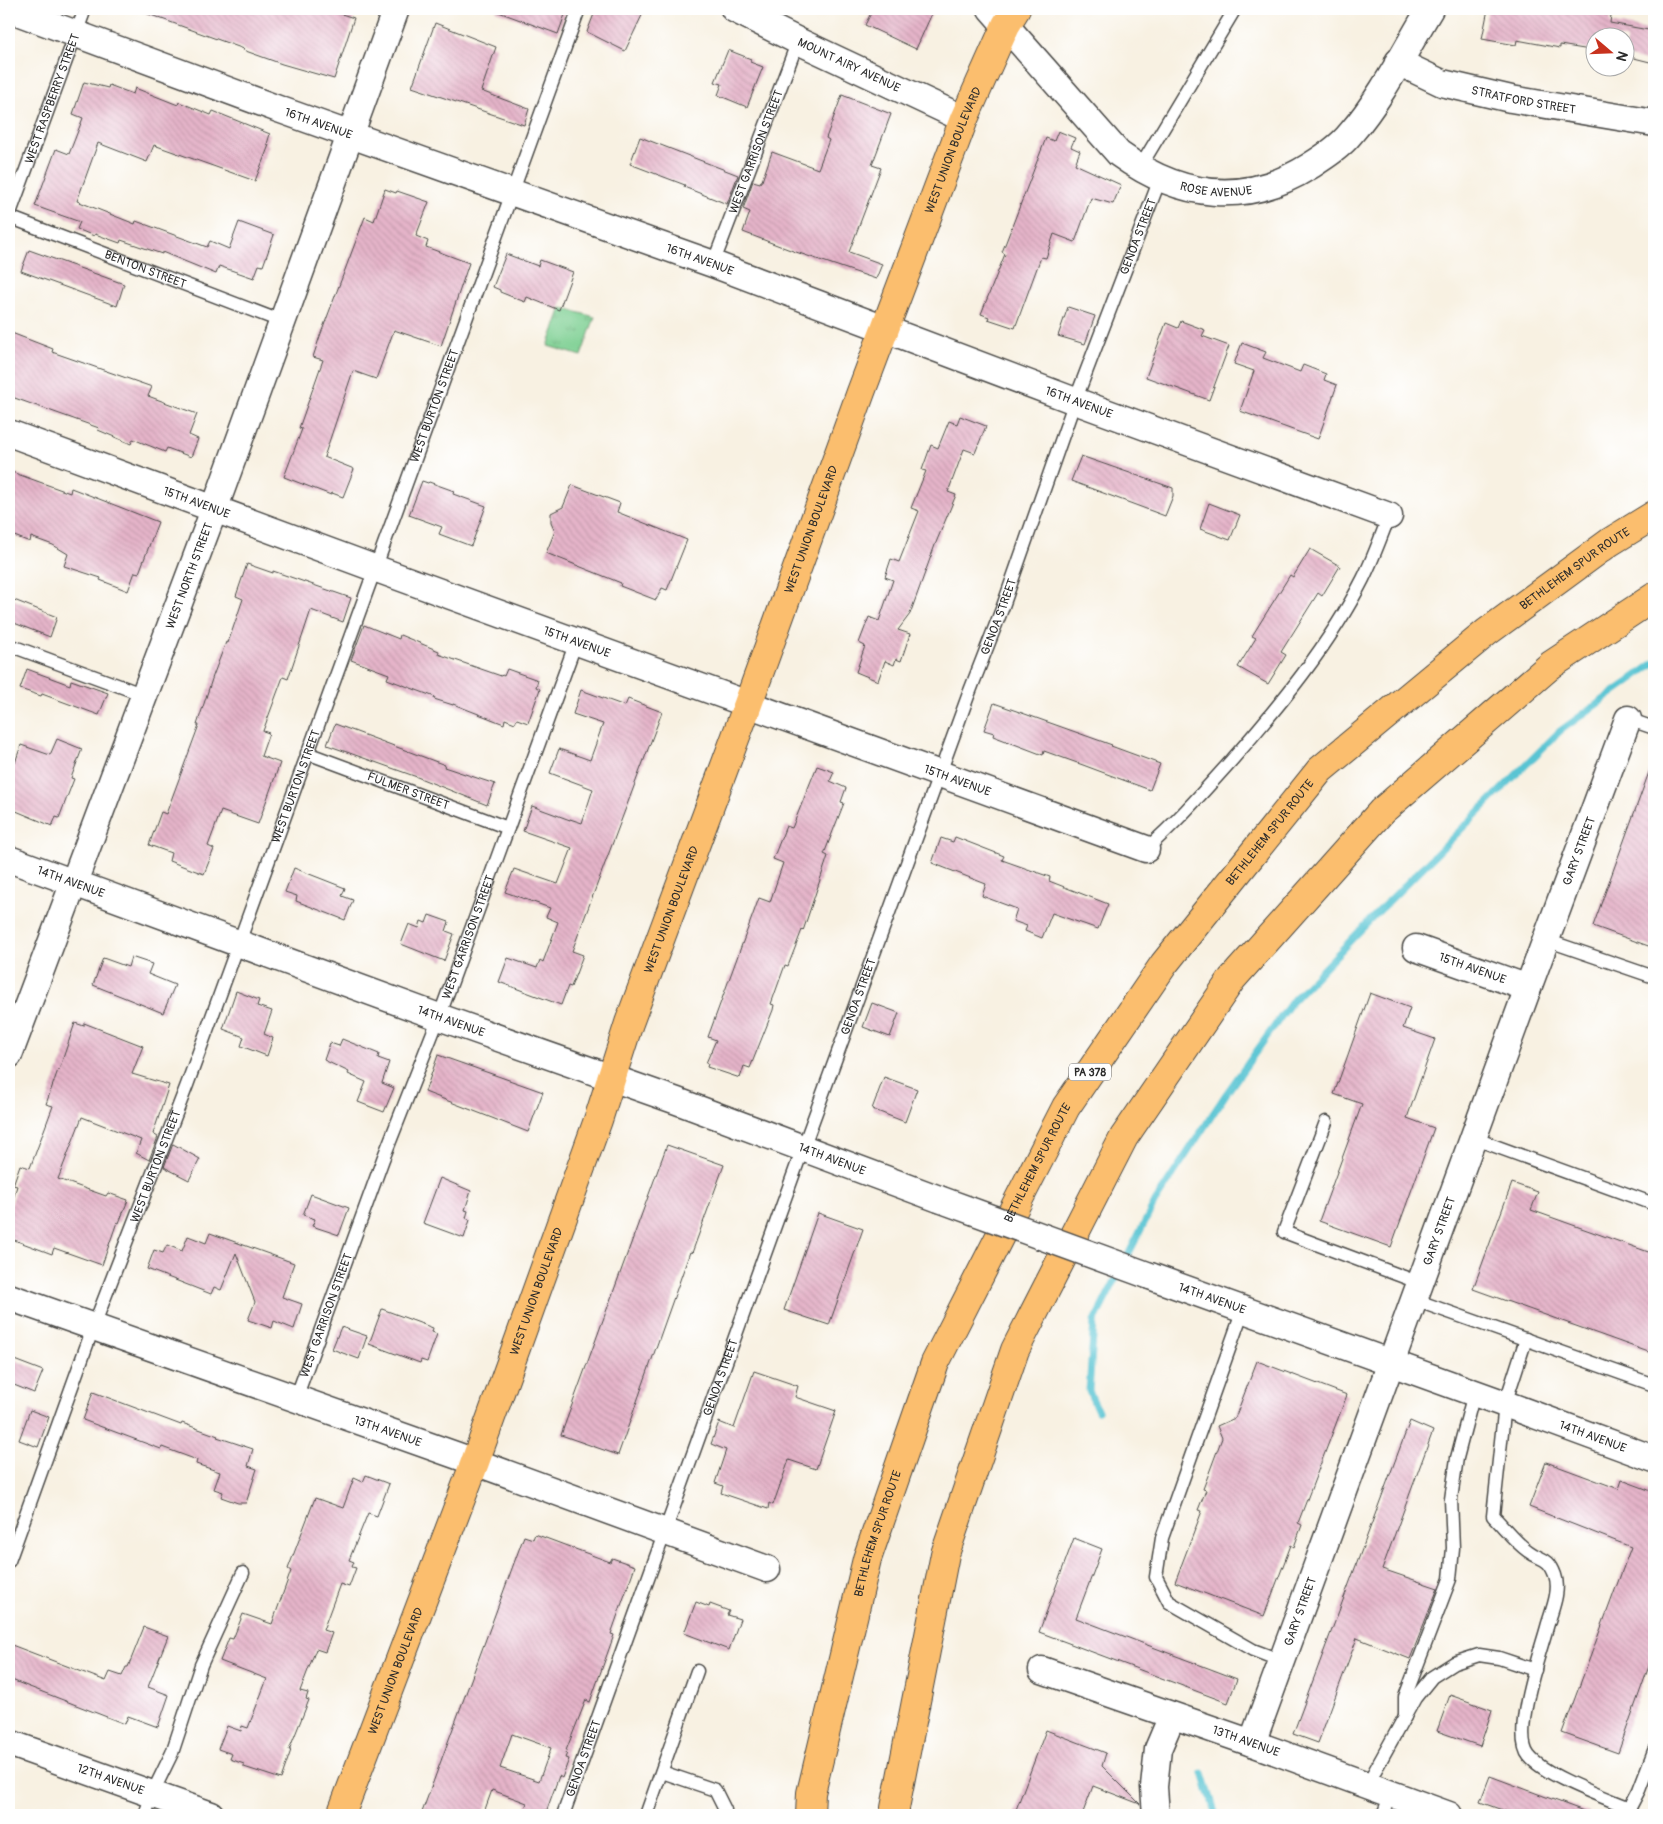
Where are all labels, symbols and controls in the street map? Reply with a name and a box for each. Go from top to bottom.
north arrow [1586,28,1636,78]
street label: WEST RASPBERRY STREET [22,31,83,166]
street label: MOUNT AIRY AVENUE [795,35,903,96]
text: N [1612,49,1631,63]
street label: STRATFORD STREET [1470,83,1577,118]
street label: WEST UNION BOULEVARD [922,84,986,216]
street label: WEST GARRISON STREET [726,88,787,216]
street label: 16TH AVENUE [282,105,354,143]
street label: ROSE AVENUE [1178,179,1254,200]
street label: GENOA STREET [1117,196,1160,277]
street label: 16TH AVENUE [664,241,736,279]
street label: BENTON STREET [102,247,188,292]
street label: WEST BURTON STREET [407,347,462,465]
street label: 16TH AVENUE [1043,383,1115,422]
street label: WEST UNION BOULEVARD [782,463,842,595]
street label: 15TH AVENUE [161,484,232,522]
street label: WEST NORTH STREET [163,521,217,631]
street label: BETHLEHEM SPUR ROUTE [1517,525,1633,613]
street label: GENOA STREET [978,576,1020,657]
street label: 15TH AVENUE [541,623,612,661]
street label: WEST BURTON STREET [269,728,324,845]
street label: 15TH AVENUE [922,762,993,800]
street label: FULMER STREET [365,769,451,813]
street label: BETHLEHEM SPUR ROUTE [1223,776,1318,889]
street label: GARY STREET [1560,814,1599,888]
street label: WEST UNION BOULEVARD [641,844,703,975]
street label: 14TH AVENUE [35,863,107,901]
street label: WEST GARRISON STREET [439,873,498,1001]
street label: 15TH AVENUE [1437,950,1508,988]
street label: GENOA STREET [838,956,880,1037]
street label: 14TH AVENUE [415,1003,487,1041]
road number: PA 378 [1069,1064,1111,1080]
street label: BETHLEHEM SPUR ROUTE [1001,1100,1075,1225]
street label: WEST BURTON STREET [127,1108,185,1225]
street label: 14TH AVENUE [796,1140,868,1179]
street label: GARY STREET [1420,1195,1459,1268]
street label: WEST UNION BOULEVARD [507,1225,567,1357]
street label: WEST GARRISON STREET [297,1251,356,1380]
street label: 14TH AVENUE [1176,1280,1248,1318]
street label: GENOA STREET [700,1337,742,1418]
street label: 13TH AVENUE [352,1413,424,1450]
street label: 14TH AVENUE [1557,1418,1628,1456]
street label: BETHLEHEM SPUR ROUTE [851,1468,905,1598]
street label: GARY STREET [1281,1575,1320,1648]
street label: WEST UNION BOULEVARD [365,1605,427,1737]
street label: GENOA STREET [563,1718,605,1799]
street label: 13TH AVENUE [1210,1723,1282,1760]
street label: 12TH AVENUE [75,1761,146,1799]

